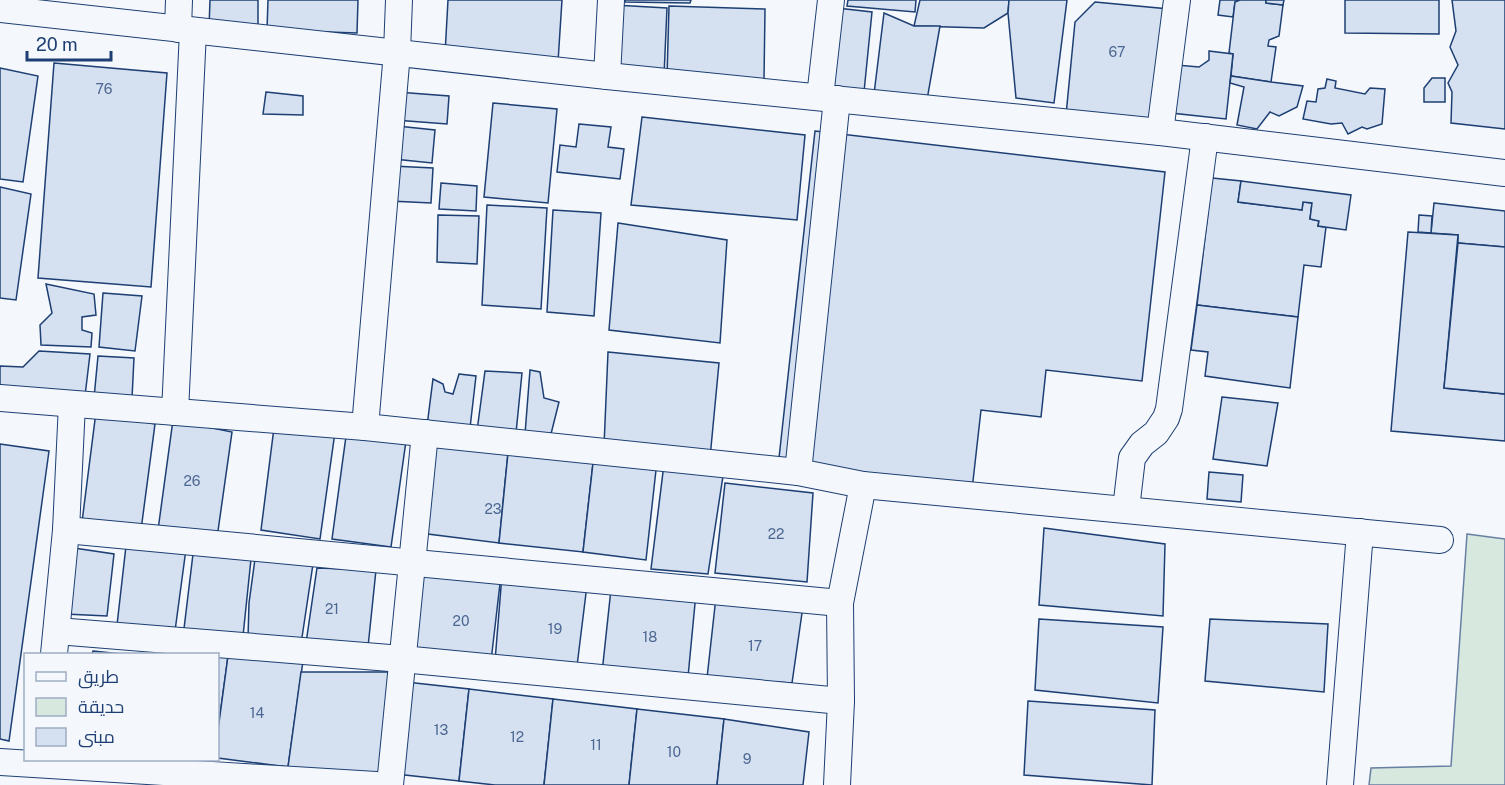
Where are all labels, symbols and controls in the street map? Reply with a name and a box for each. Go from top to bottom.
scale bar [27,24,111,62]
text: 20 m [36,34,78,55]
house number: 67 [1109,44,1125,60]
house number: 76 [96,81,113,97]
house number: 26 [183,473,201,489]
house number: 23 [484,501,502,517]
house number: 22 [768,526,784,542]
house number: 21 [325,601,339,617]
house number: 20 [453,613,469,629]
house number: 19 [548,621,562,637]
house number: 18 [643,629,657,645]
house number: 17 [748,638,762,654]
legend [24,653,219,761]
text: طريق [78,666,119,689]
text: حديقة [78,696,124,717]
house number: 14 [250,705,264,721]
house number: 13 [434,722,448,738]
text: مبنى [78,726,115,748]
house number: 12 [510,729,524,745]
house number: 11 [590,737,602,753]
house number: 10 [667,744,681,760]
house number: 9 [743,751,752,767]

